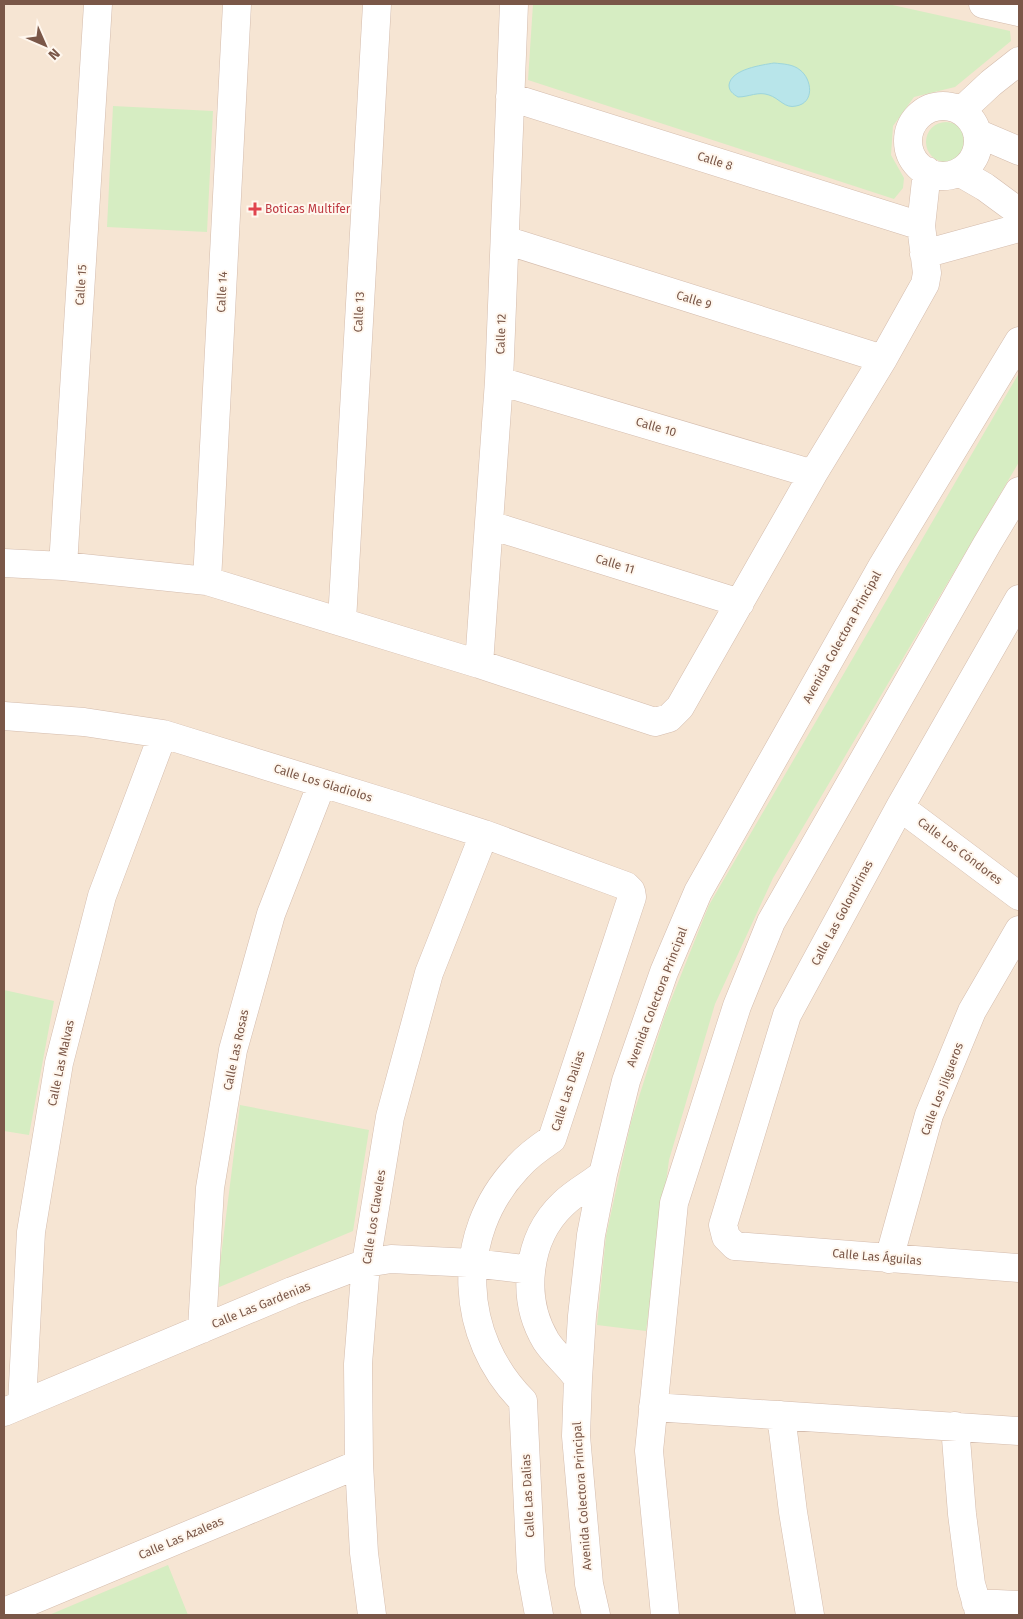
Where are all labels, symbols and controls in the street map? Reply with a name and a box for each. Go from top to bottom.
north arrow [20,20,70,70]
text: N [45,45,63,63]
street label: Calle 8 [696,149,735,173]
place label: Boticas Multifer [265,202,351,216]
marker: Boticas Multifer [249,203,261,215]
street label: Calle 15 [73,264,89,306]
street label: Calle 14 [214,270,230,313]
street label: Calle 9 [675,288,713,312]
street label: Calle 13 [351,291,367,333]
street label: Calle 12 [493,313,509,355]
street label: Calle 10 [634,415,678,440]
street label: Calle 11 [594,551,636,577]
street label: Avenida Colectora Principal [800,568,884,705]
street label: Calle Los Gladiolos [272,761,374,805]
street label: Calle Los Cóndores [915,815,1005,888]
street label: Calle Las Golondrinas [808,858,876,968]
street label: Avenida Colectora Principal [624,925,690,1069]
street label: Calle Las Rosas [221,1008,251,1092]
street label: Calle Las Malvas [45,1018,77,1107]
street label: Calle Los Jilgueros [918,1040,966,1137]
street label: Calle Las Dalias [548,1049,588,1133]
street label: Calle Los Claveles [360,1168,388,1265]
street label: Calle Las Águilas [832,1245,923,1268]
street label: Calle Las Gardenias [210,1279,313,1331]
street label: Avenida Colectora Principal [570,1421,594,1571]
street label: Calle Las Dalias [519,1453,537,1538]
street label: Calle Las Azaleas [136,1514,226,1562]

